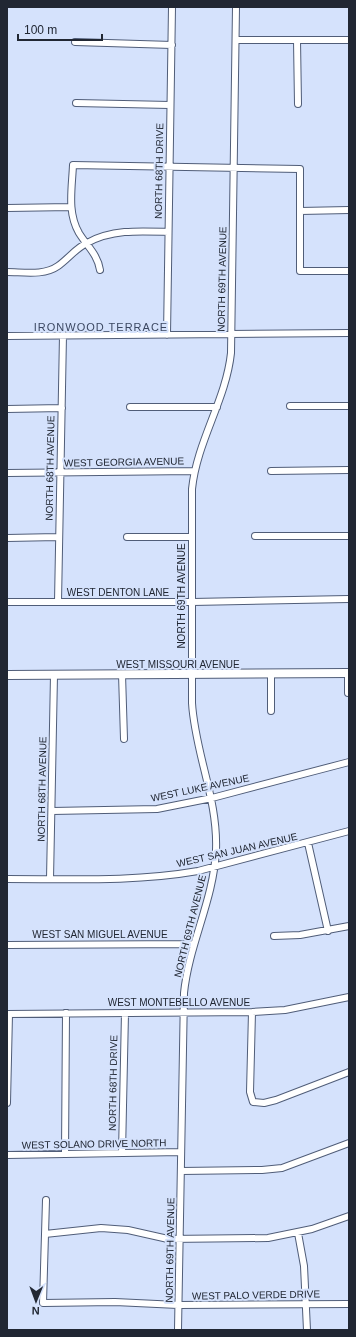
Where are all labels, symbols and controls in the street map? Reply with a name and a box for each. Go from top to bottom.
scale bar [18,16,102,42]
text: 100 m [24,23,57,37]
street label: NORTH 68TH DRIVE [153,123,165,219]
street label: NORTH 69TH AVENUE [216,226,228,332]
district label: IRONWOOD TERRACE [34,321,168,333]
street label: NORTH 68TH AVENUE [44,415,56,521]
street label: WEST GEORGIA AVENUE [64,455,185,469]
street label: NORTH 69TH AVENUE [176,543,187,649]
street label: WEST DENTON LANE [67,587,170,598]
street label: WEST MISSOURI AVENUE [116,659,240,670]
street label: NORTH 68TH AVENUE [36,736,48,842]
street label: WEST LUKE AVENUE [150,772,250,804]
street label: WEST SAN JUAN AVENUE [176,831,299,869]
street label: NORTH 69TH AVENUE [172,873,208,978]
street label: WEST SAN MIGUEL AVENUE [32,929,168,940]
street label: WEST MONTEBELLO AVENUE [108,997,251,1008]
street label: NORTH 68TH DRIVE [107,1035,119,1131]
street label: WEST SOLANO DRIVE NORTH [22,1137,166,1151]
street label: NORTH 69TH AVENUE [164,1197,176,1303]
north arrow [16,1281,56,1321]
street label: WEST PALO VERDE DRIVE [192,1288,320,1302]
text: N [32,1305,40,1317]

